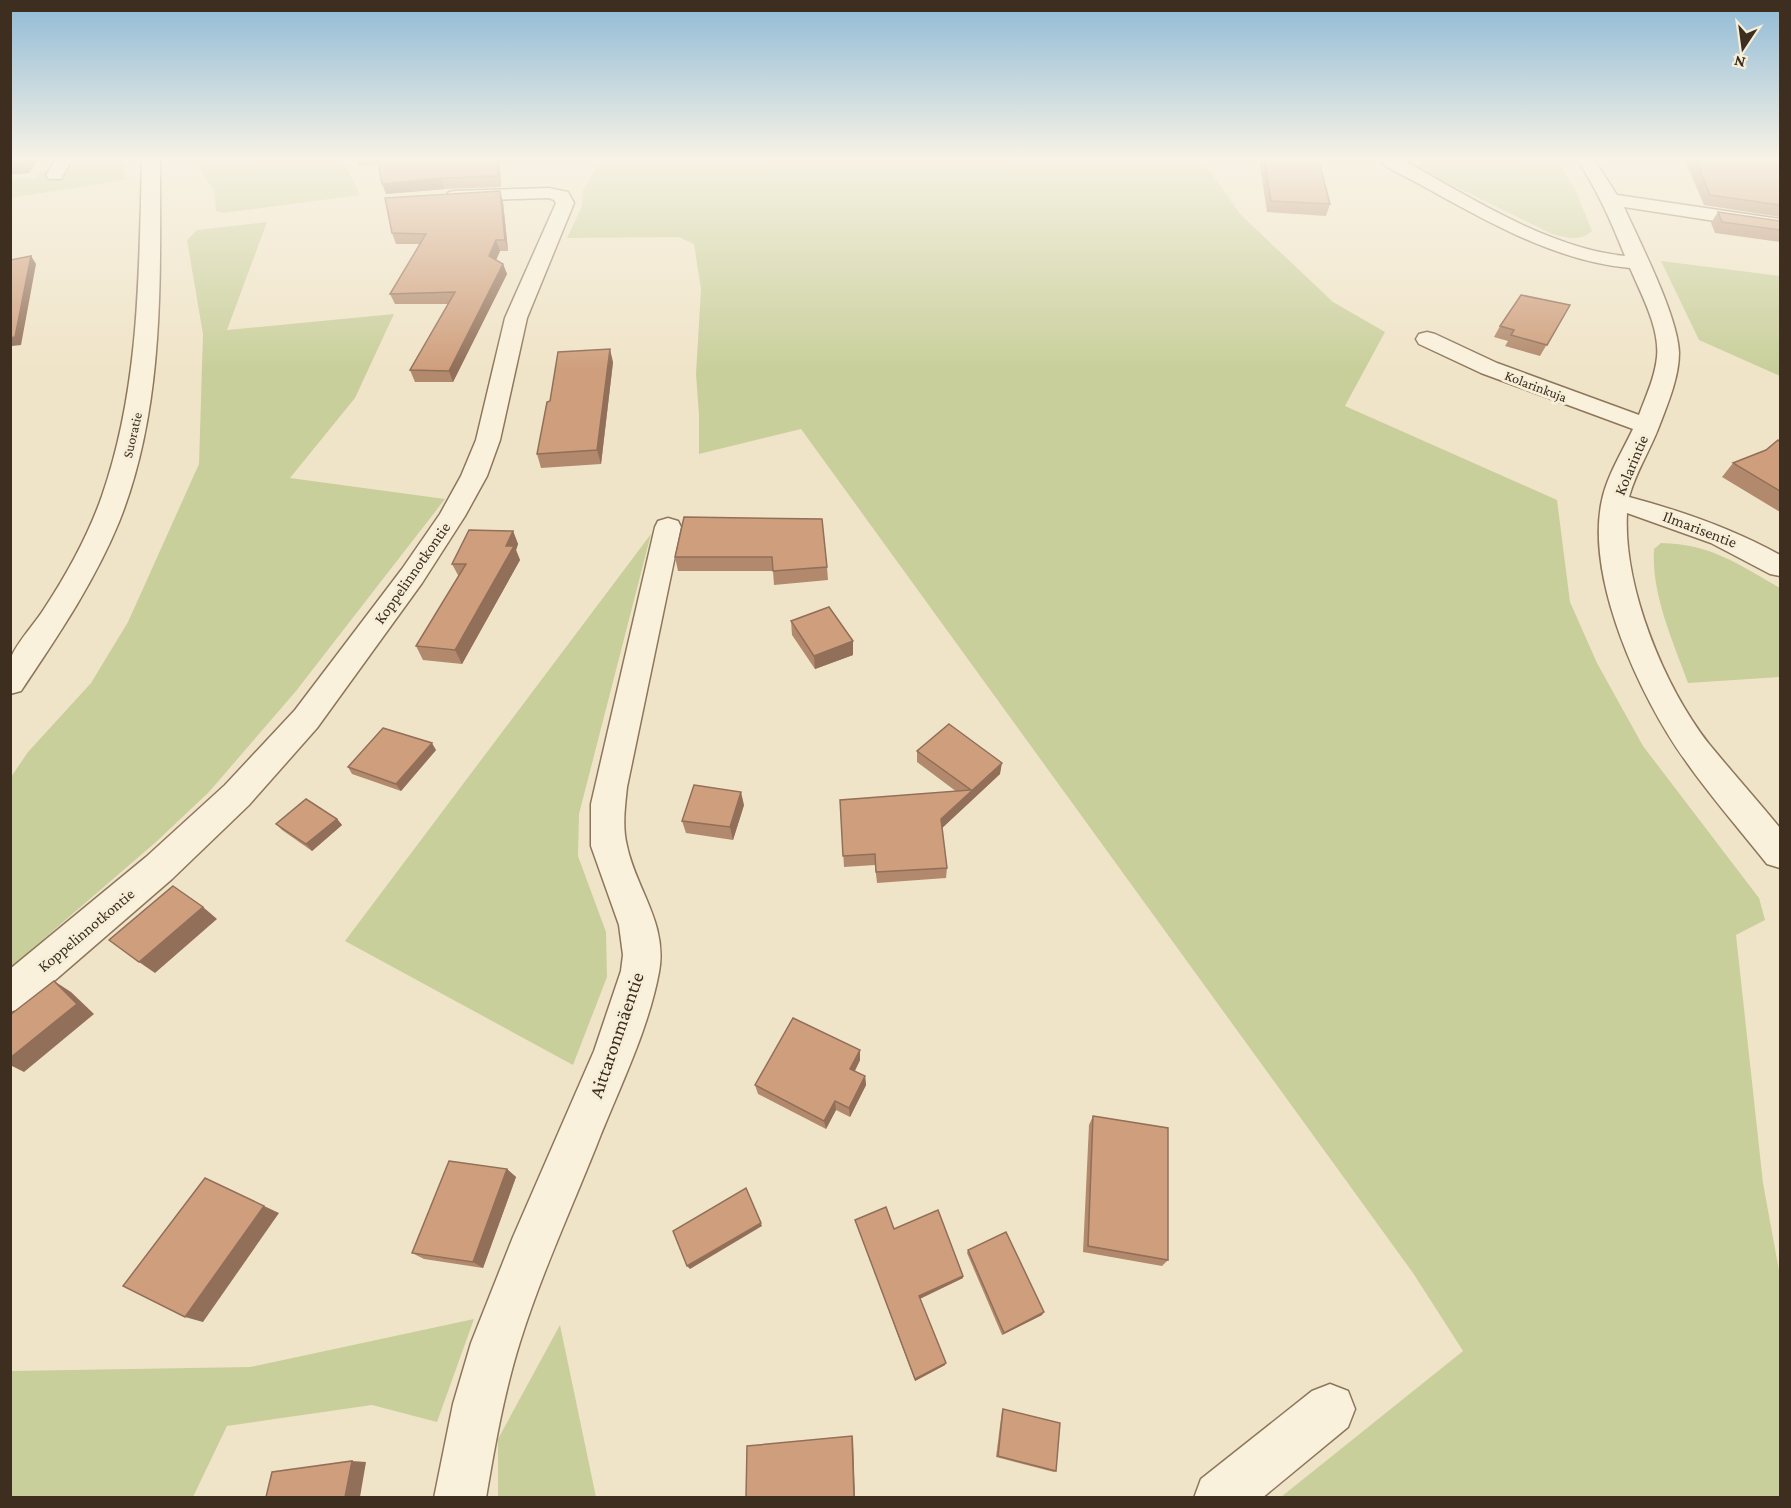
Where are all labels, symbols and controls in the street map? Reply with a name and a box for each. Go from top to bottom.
north arrow [1713,18,1773,78]
text: N [1732,53,1747,72]
street label: Kolarinkuja [1502,367,1570,406]
street label: Suoratie [119,411,145,459]
street label: Kolarintie [1611,432,1651,498]
street label: Ilmarisentie [1661,507,1739,551]
street label: Koppelinnotkontie [371,519,454,628]
street label: Koppelinnotkontie [35,885,138,976]
street label: Aittaronmäentie [584,969,648,1101]

